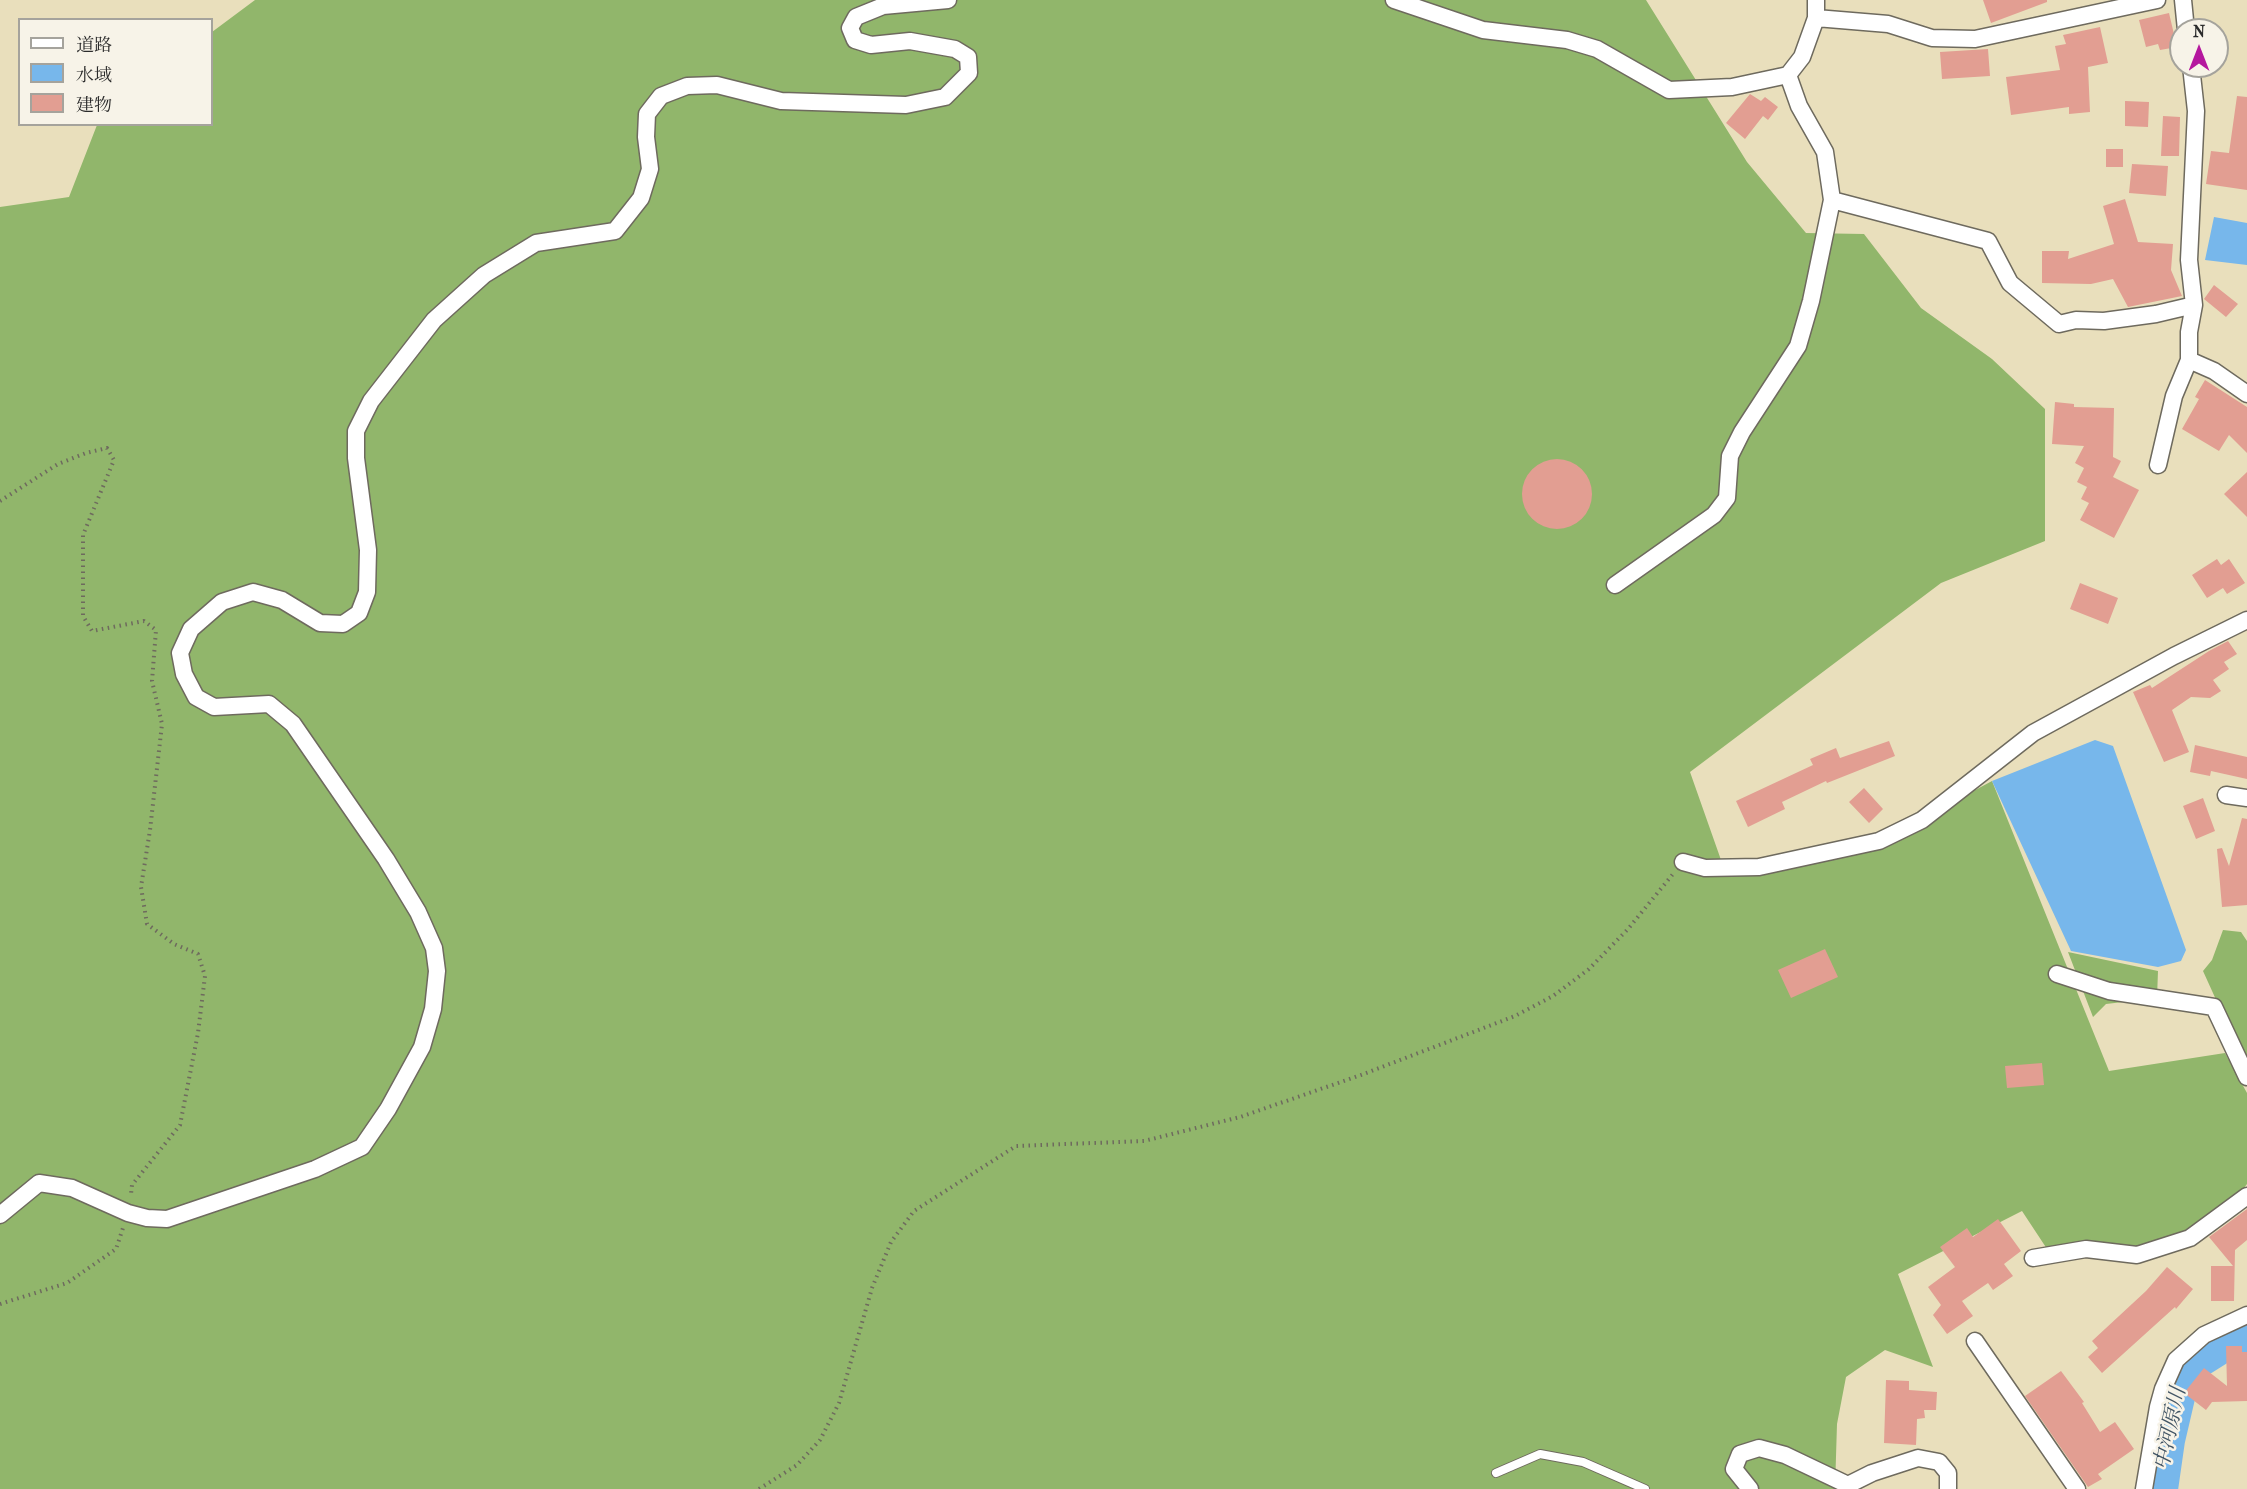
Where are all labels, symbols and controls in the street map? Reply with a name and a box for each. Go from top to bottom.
legend [18,18,213,126]
north arrow [2169,18,2229,78]
text: N [2193,22,2205,41]
text: 道路 [76,35,112,56]
text: 水域 [76,65,112,86]
text: 建物 [76,95,112,116]
water label: 中河原川 [2150,1385,2192,1473]

